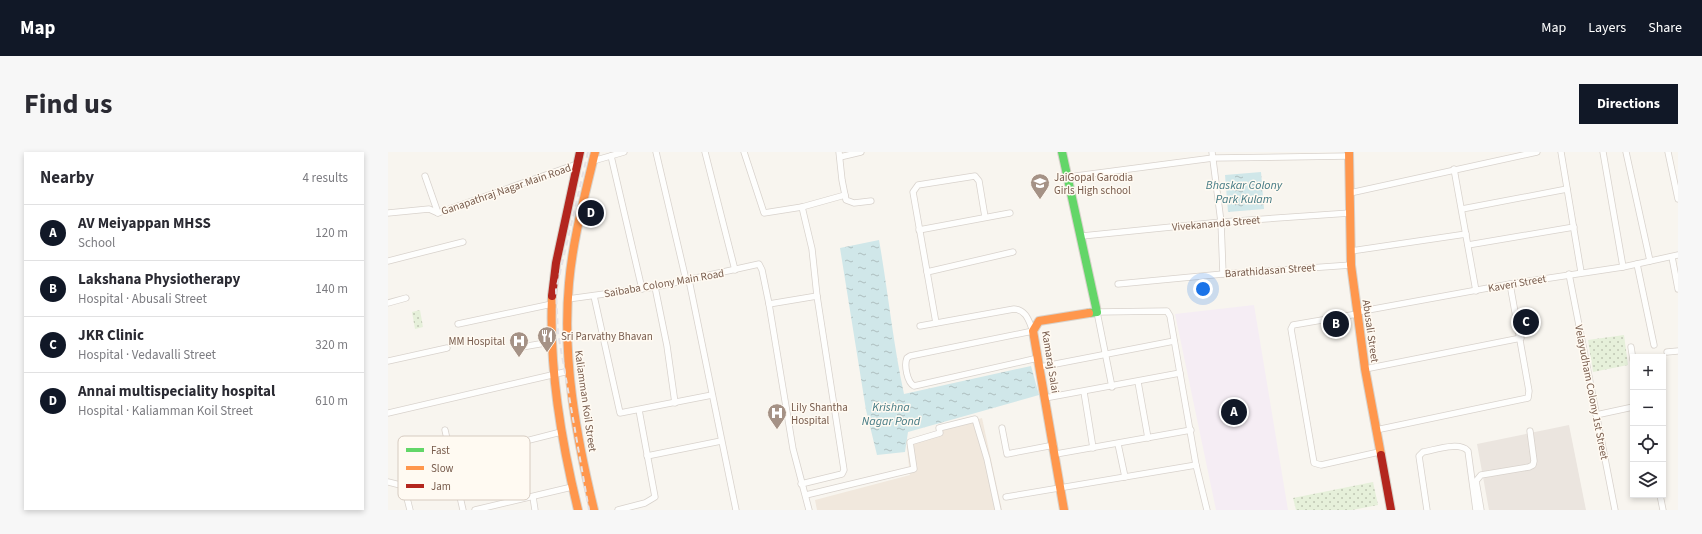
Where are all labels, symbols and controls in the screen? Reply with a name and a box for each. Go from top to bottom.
text: Map [20,15,55,42]
text: Map [1541,18,1566,38]
text: Layers [1588,18,1626,38]
text: Share [1648,18,1682,38]
text: Find us [24,84,112,124]
button: Directions [1579,84,1678,124]
street label: Ganapathraj Nagar Main Road [439,160,573,219]
text: Nearby [40,166,94,190]
text: 4 results [303,169,348,187]
place label: JaiGopal Garodia Girls High school [1054,170,1133,198]
school or university icon: JaiGopal Garodia Girls High school [1029,172,1051,200]
water label: Bhaskar Colony Park Kulam [1206,177,1283,208]
pin: D [578,198,604,228]
street label: Vivekananda Street [1171,212,1261,235]
text: AV Meiyappan MHSS [78,213,211,234]
text: A [49,224,57,242]
text: 120 m [315,224,348,242]
text: School [78,234,115,252]
street label: Barathidasan Street [1224,260,1316,281]
street label: Saibaba Colony Main Road [603,266,725,301]
text: Lakshana Physiotherapy [78,269,240,290]
street label: Kaveri Street [1487,271,1548,296]
your location [1193,279,1213,299]
text: B [49,280,57,298]
text: 140 m [315,280,348,298]
text: Hospital · Abusali Street [78,290,207,308]
street label: Abusali Street [1359,299,1382,364]
pin: C [1513,307,1539,337]
pin: B [1323,309,1349,339]
street label: Velayudham Colony 1st Street [1571,323,1612,461]
text: JKR Clinic [78,325,144,346]
restaurant icon: Sri Parvathy Bhavan [536,325,558,353]
place label: Sri Parvathy Bhavan [561,329,653,344]
hospital icon: MM Hospital [508,330,530,358]
street label: Kamaraj Salai [1038,330,1063,394]
place label: MM Hospital [448,334,505,349]
text: C [49,336,57,354]
text: 320 m [315,336,348,354]
text: Hospital · Vedavalli Street [78,346,216,364]
street label: Kaliamman Koil Street [571,349,600,453]
map controls [1630,354,1666,498]
button: + [1630,354,1666,390]
text: Annai multispeciality hospital [78,381,275,402]
button: − [1630,390,1666,426]
text: D [49,392,57,410]
text: 610 m [315,392,348,410]
pin: A [1221,397,1247,427]
water label: Krishna Nagar Pond [862,399,921,430]
place label: Lily Shantha Hospital [791,400,848,428]
text: Hospital · Kaliamman Koil Street [78,402,253,420]
hospital icon: Lily Shantha Hospital [766,402,788,430]
button: locate [1630,426,1666,462]
legend [398,436,530,500]
text: Fast [431,443,450,458]
text: Slow [431,461,454,476]
button: layers [1630,462,1666,498]
text: Jam [431,479,451,494]

